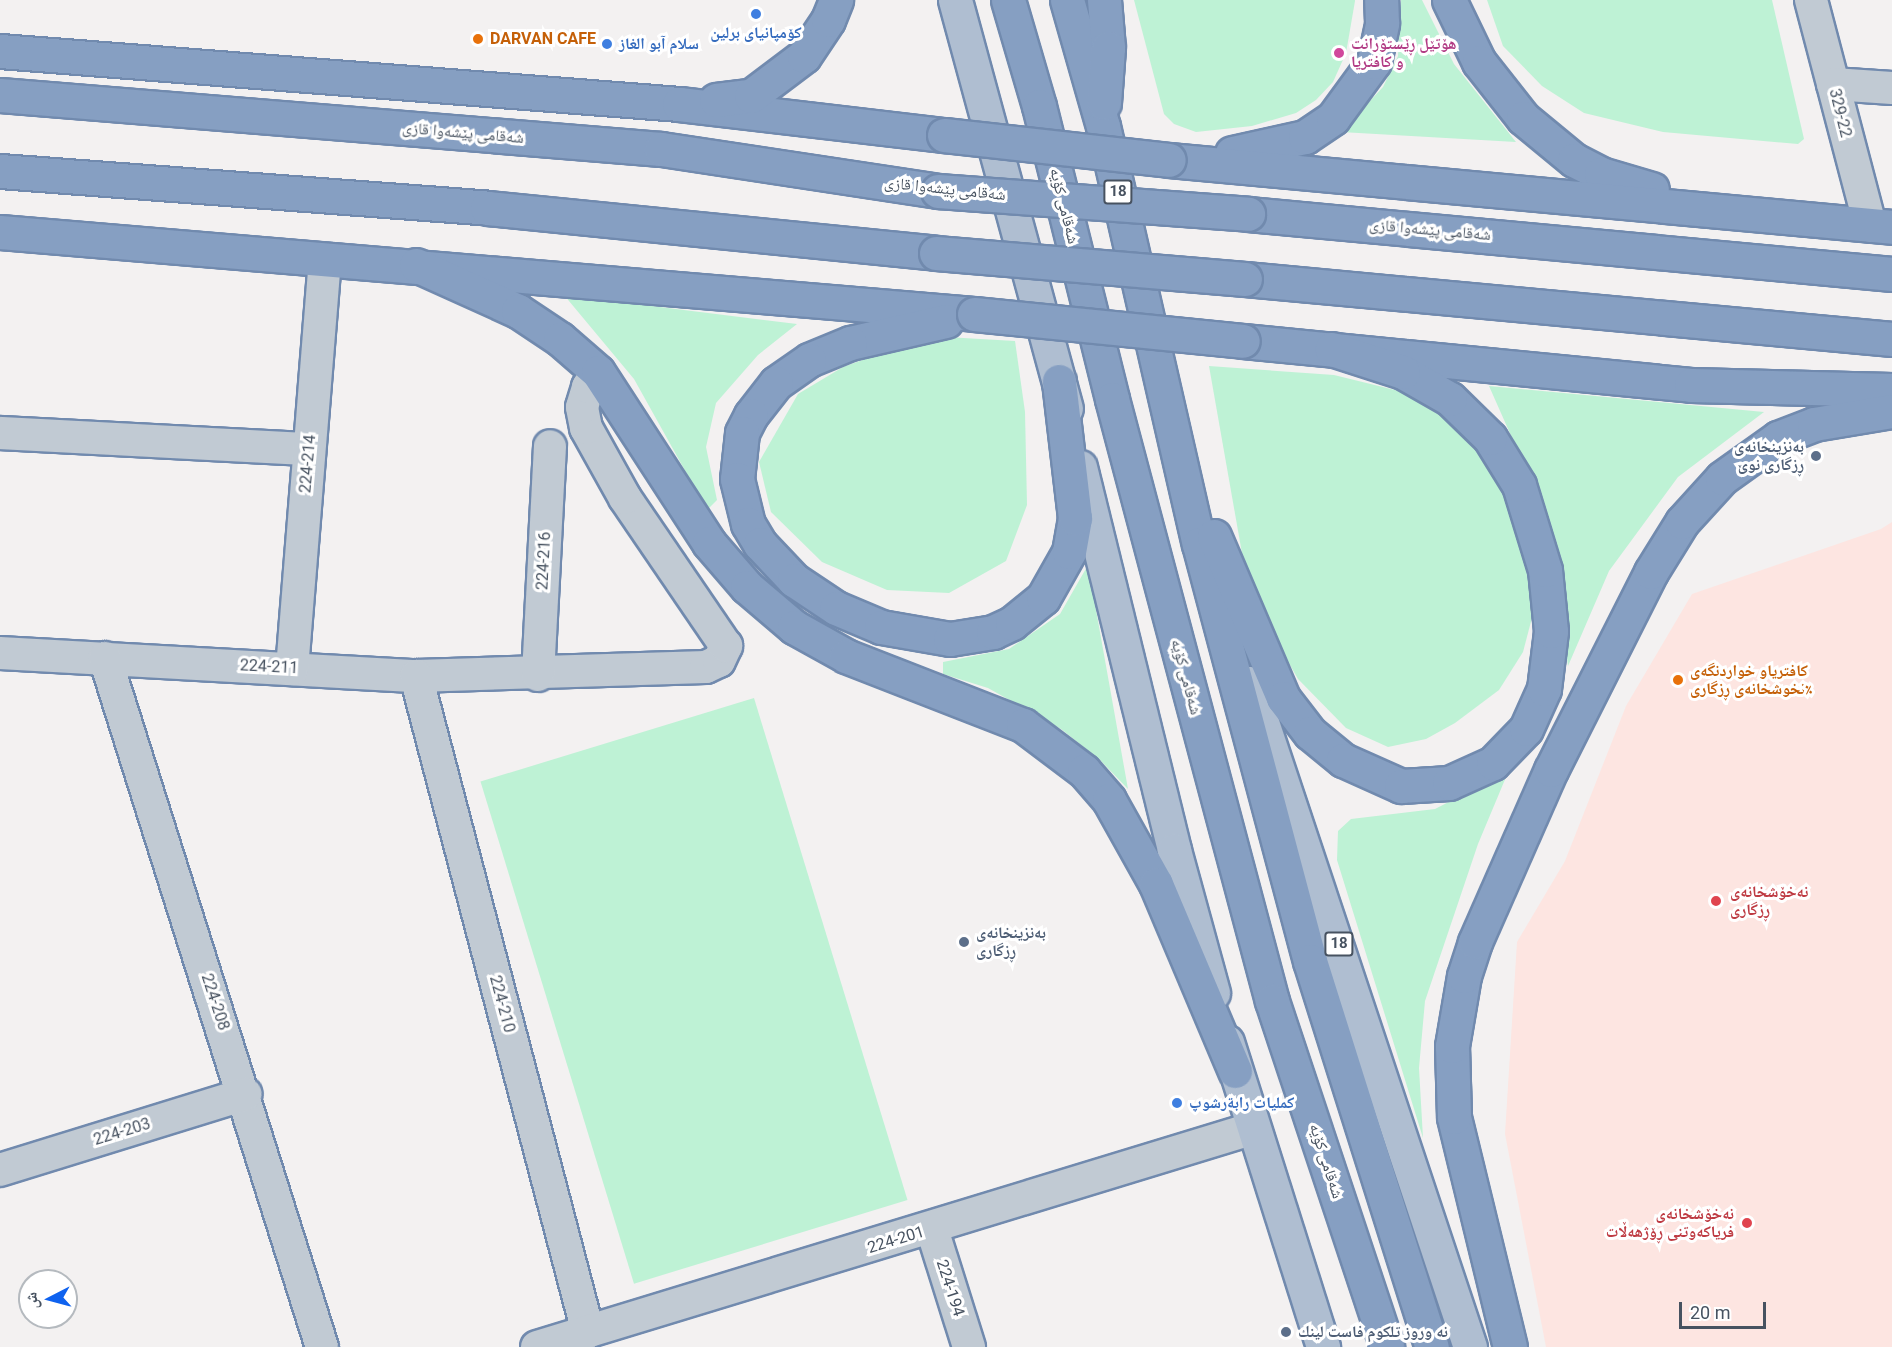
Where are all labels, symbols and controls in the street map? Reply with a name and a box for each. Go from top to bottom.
marker: کۆمپانیای برلین [749,7,763,21]
place label: کۆمپانیای برلین [710,23,802,43]
place label: DARVAN CAFE [490,29,596,49]
marker: DARVAN CAFE [471,32,485,46]
place label: سلام آبو الغاز [619,34,699,54]
place label: هۆتێل ڕێستۆرانت و کافتریا [1351,34,1456,72]
marker: سلام آبو الغاز [600,37,614,51]
marker: هۆتێل ڕێستۆرانت و کافتریا [1332,46,1346,60]
street label: 329-22 [1825,87,1855,139]
street label: شەقامی پێشەوا قازی [401,118,525,148]
street label: شەقامی کۆیە [1045,166,1083,246]
street label: شەقامی پێشەوا قازی [883,173,1007,205]
road number: 18 [1103,180,1133,204]
street label: شەقامی پێشەوا قازی [1368,215,1492,245]
street label: 224-214 [296,434,320,494]
place label: بەنزینخانەی ڕزگاری نوێ [1734,437,1804,475]
marker: بەنزینخانەی ڕزگاری نوێ [1809,449,1823,463]
street label: 224-216 [533,531,555,591]
street label: شەقامی کۆیە [1167,637,1205,717]
street label: 224-211 [239,656,299,678]
place label: كافتریاو خواردنگەی نخوشخانەی ڕزگاری٪ [1690,661,1813,699]
marker: كافتریاو خواردنگەی نخوشخانەی ڕزگاری٪ [1671,673,1685,687]
place label: نەخۆشخانەی ڕزگاری [1730,882,1808,920]
marker: نەخۆشخانەی ڕزگاری [1707,892,1725,910]
place label: بەنزینخانەی ڕزگاری [976,923,1046,961]
road number: 18 [1324,932,1354,956]
marker: بەنزینخانەی ڕزگاری [957,935,971,949]
street label: 224-208 [197,971,233,1033]
street label: 224-210 [485,973,519,1035]
place label: کملیات رابةرشوپ [1189,1093,1294,1113]
marker: کملیات رابةرشوپ [1170,1096,1184,1110]
street label: 224-203 [91,1114,153,1150]
street label: شەقامی کۆیە [1305,1121,1347,1201]
place label: نەخۆشخانەی فریاکەوتنی ڕۆژهەڵات [1606,1204,1734,1242]
marker: نەخۆشخانەی فریاکەوتنی ڕۆژهەڵات [1738,1214,1756,1232]
street label: 224-201 [865,1222,927,1258]
street label: 224-194 [932,1257,968,1319]
north arrow [18,1269,78,1329]
scale bar [1682,1290,1769,1328]
text: ش [21,1291,42,1310]
text: 20 m [1690,1302,1730,1323]
place label: نه وروز تلكوم فاست لينك [1298,1322,1448,1342]
marker: نه وروز تلكوم فاست لينك [1279,1325,1293,1339]

